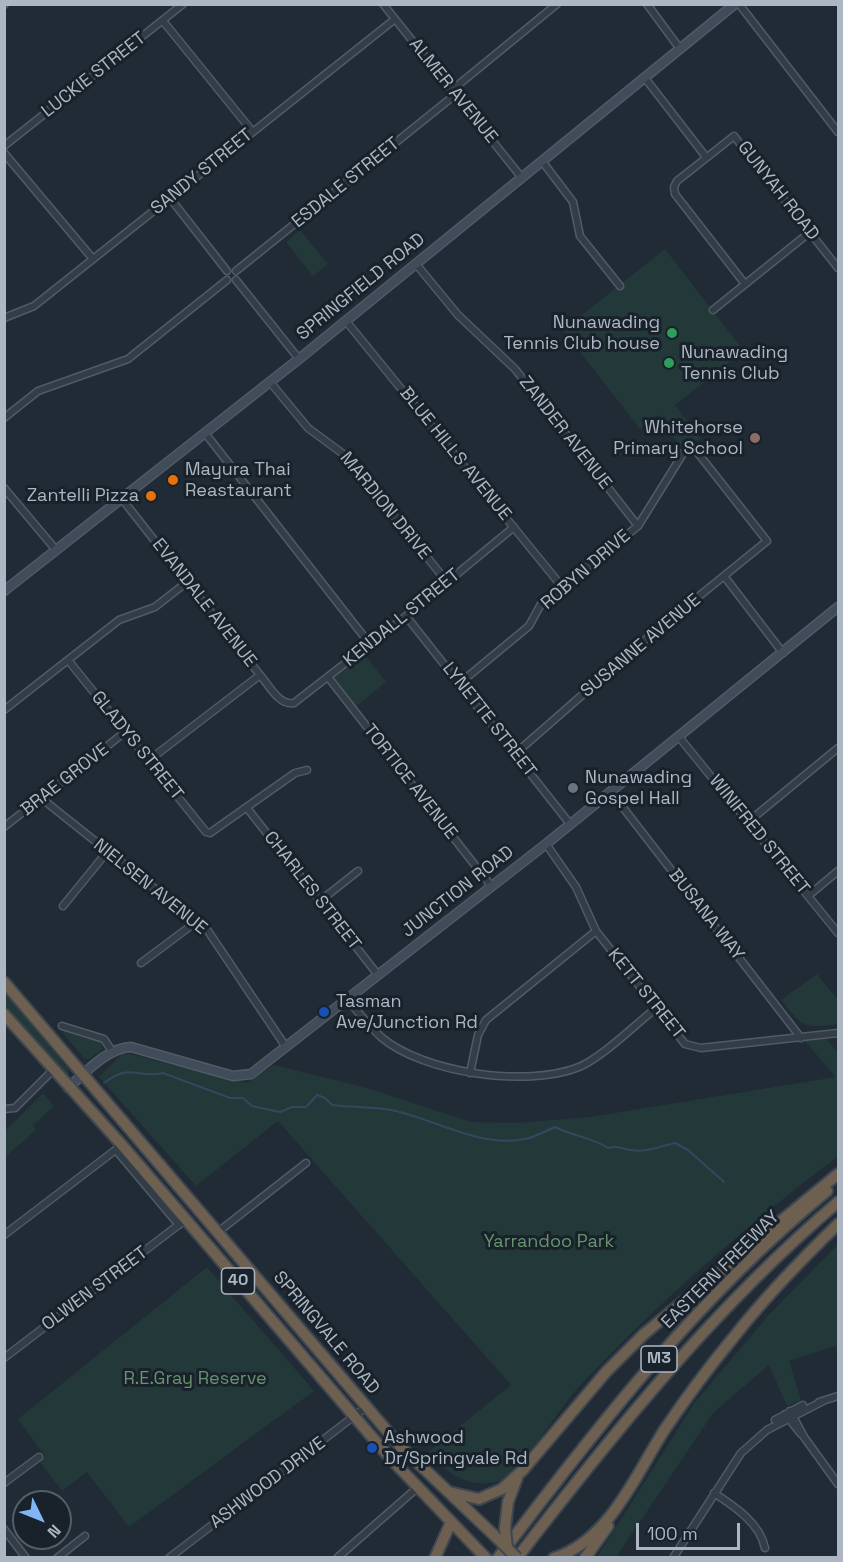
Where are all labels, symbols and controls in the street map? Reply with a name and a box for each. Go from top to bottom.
street label: LUCKIE STREET [37,28,151,122]
street label: ALMER AVENUE [404,34,502,148]
street label: SANDY STREET [147,124,257,220]
street label: ESDALE STREET [288,133,404,233]
street label: GUNYAH ROAD [733,137,823,245]
street label: SPRINGFIELD ROAD [293,229,429,345]
place label: Nunawading Tennis Club house [503,312,660,354]
marker: Nunawading Tennis Club house [665,326,679,340]
place label: Nunawading Tennis Club [681,342,788,385]
marker: Nunawading Tennis Club [662,356,676,370]
street label: ZANDER AVENUE [514,372,616,494]
street label: BLUE HILLS AVENUE [395,383,515,525]
place label: Whitehorse Primary School [613,417,743,460]
marker: Whitehorse Primary School [748,431,762,445]
street label: MARDION DRIVE [335,448,435,564]
place label: Mayura Thai Reastaurant [185,459,292,502]
marker: Mayura Thai Reastaurant [166,473,180,487]
place label: Zantelli Pizza [27,485,139,507]
marker: Zantelli Pizza [144,489,158,503]
street label: ROBYN DRIVE [537,525,635,615]
street label: EVANDALE AVENUE [147,534,261,672]
street label: KENDALL STREET [339,564,465,672]
street label: SUSANNE AVENUE [577,590,705,702]
street label: LYNETTE STREET [437,658,541,782]
street label: GLADYS STREET [86,687,188,805]
street label: TORTICE AVENUE [358,720,462,844]
street label: BRAE GROVE [17,739,113,821]
place label: Nunawading Gospel Hall [585,767,692,810]
street label: WINIFRED STREET [704,771,814,899]
marker: Nunawading Gospel Hall [566,781,580,795]
street label: CHARLES STREET [259,827,365,955]
street label: NIELSEN AVENUE [89,835,211,939]
street label: JUNCTION ROAD [398,842,518,942]
street label: BUSANA WAY [664,865,748,965]
street label: KETT STREET [603,944,689,1044]
place label: Tasman Ave/Junction Rd [336,991,478,1034]
marker: Tasman Ave/Junction Rd [317,1005,331,1019]
street label: EASTERN FREEWAY [657,1206,785,1334]
park label: Yarrandoo Park [484,1231,614,1253]
street label: OLWEN STREET [38,1242,152,1336]
street label: SPRINGVALE ROAD [268,1267,384,1399]
road number: 40 [222,1268,254,1294]
road number: M3 [641,1346,677,1372]
park label: R.E.Gray Reserve [123,1368,267,1390]
place label: Ashwood Dr/Springvale Rd [384,1427,528,1470]
street label: ASHWOOD DRIVE [206,1433,330,1533]
marker: Ashwood Dr/Springvale Rd [365,1441,379,1455]
north arrow [12,1490,72,1550]
scale bar [639,1511,742,1549]
text: N [43,1520,65,1542]
text: 100 m [647,1522,698,1545]

